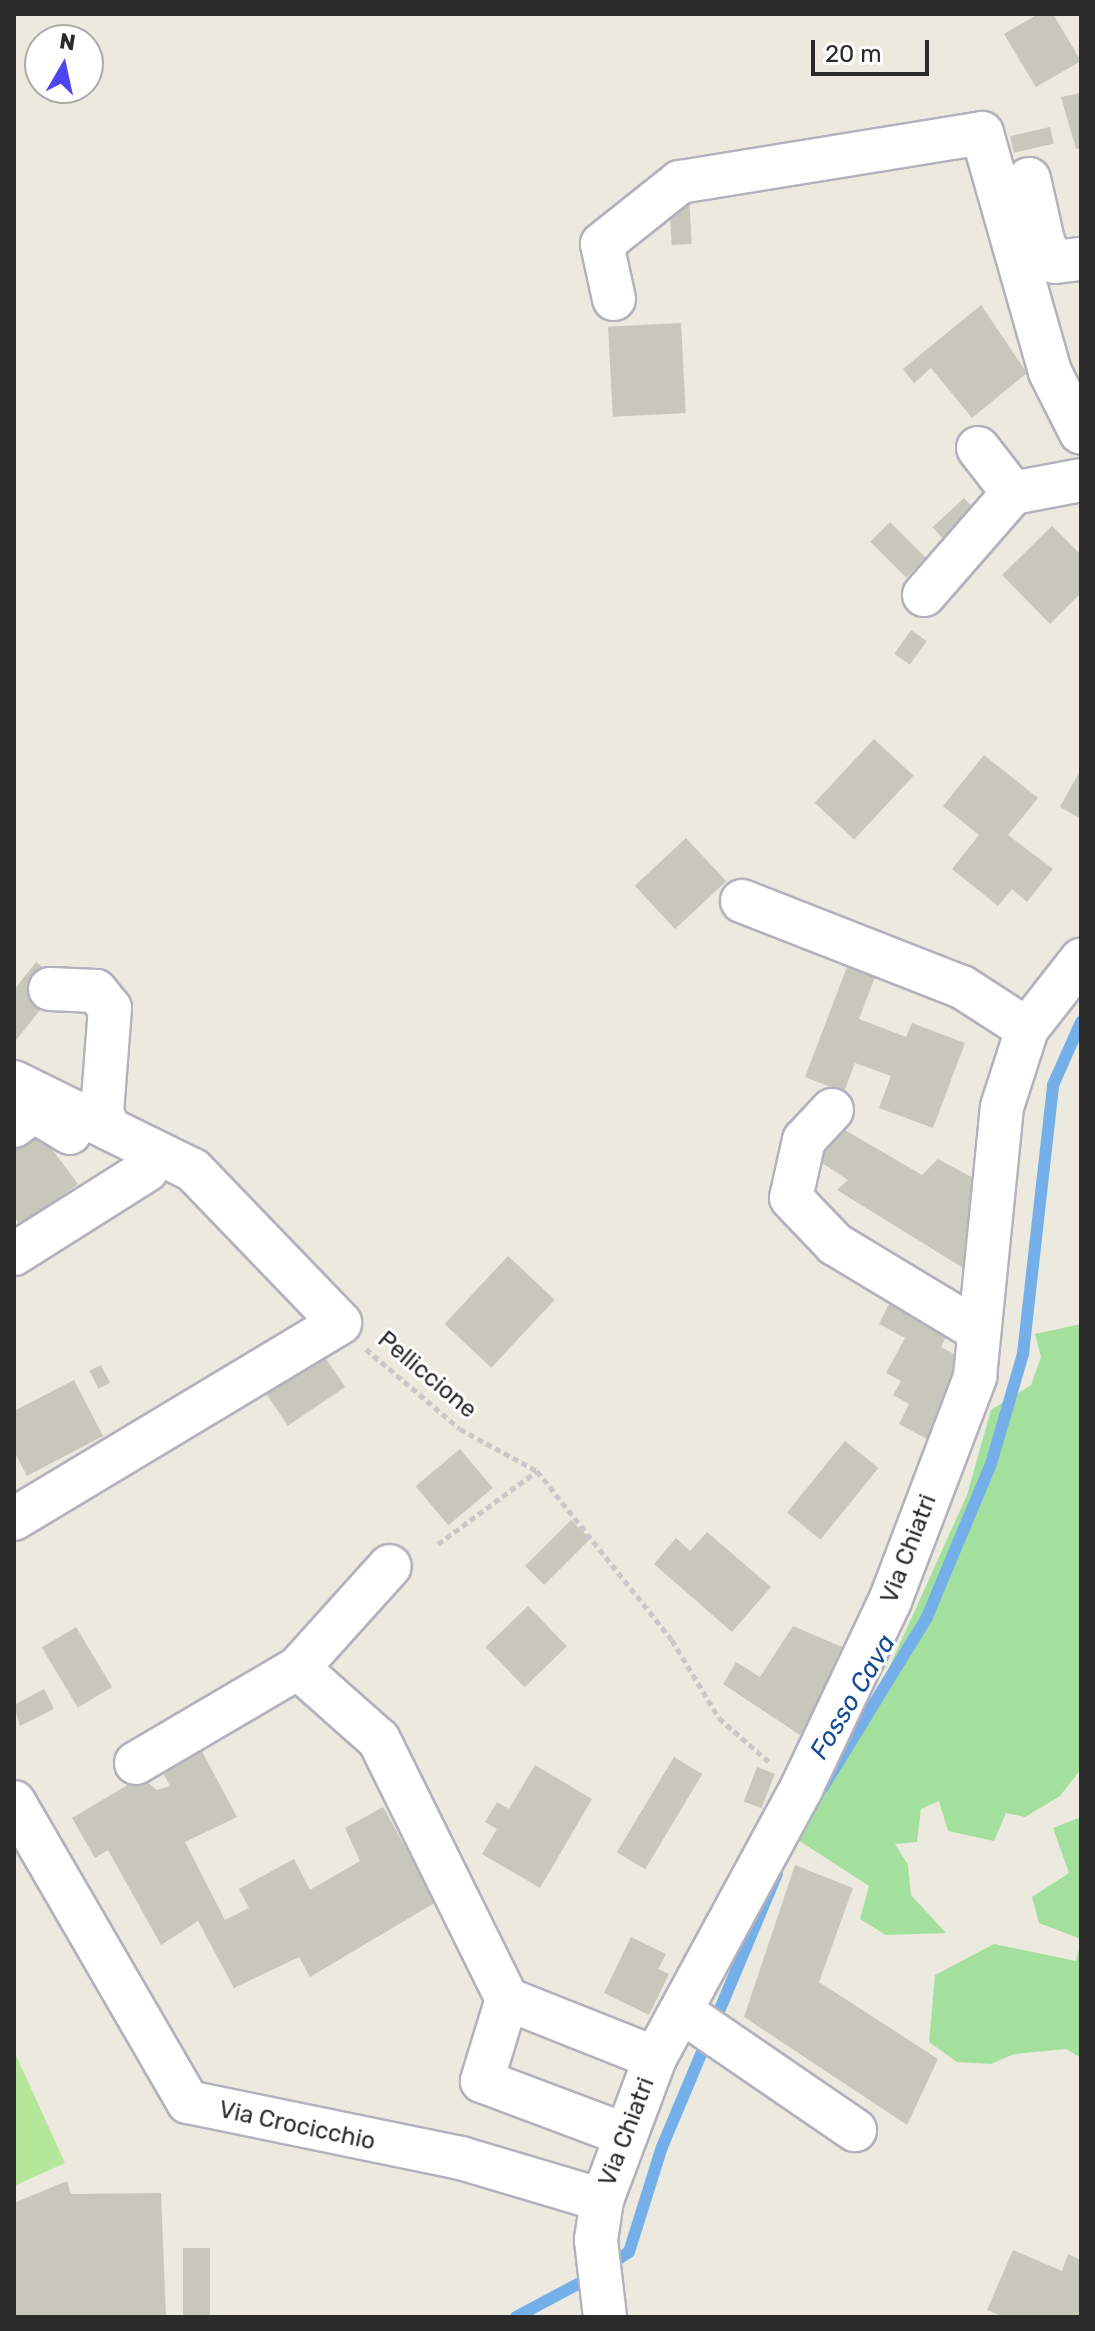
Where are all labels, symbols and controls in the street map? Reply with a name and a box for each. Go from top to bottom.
north arrow [24,24,104,104]
scale bar [815,24,933,74]
text: N [58,27,77,56]
text: 20 m [825,40,882,68]
street label: Pelliccione [372,1325,482,1425]
street label: Via Chiatri [875,1490,943,1608]
water label: Fosso Cava [804,1629,902,1765]
street label: Via Chiatri [593,2073,661,2191]
street label: Via Crocicchio [216,2095,378,2157]

